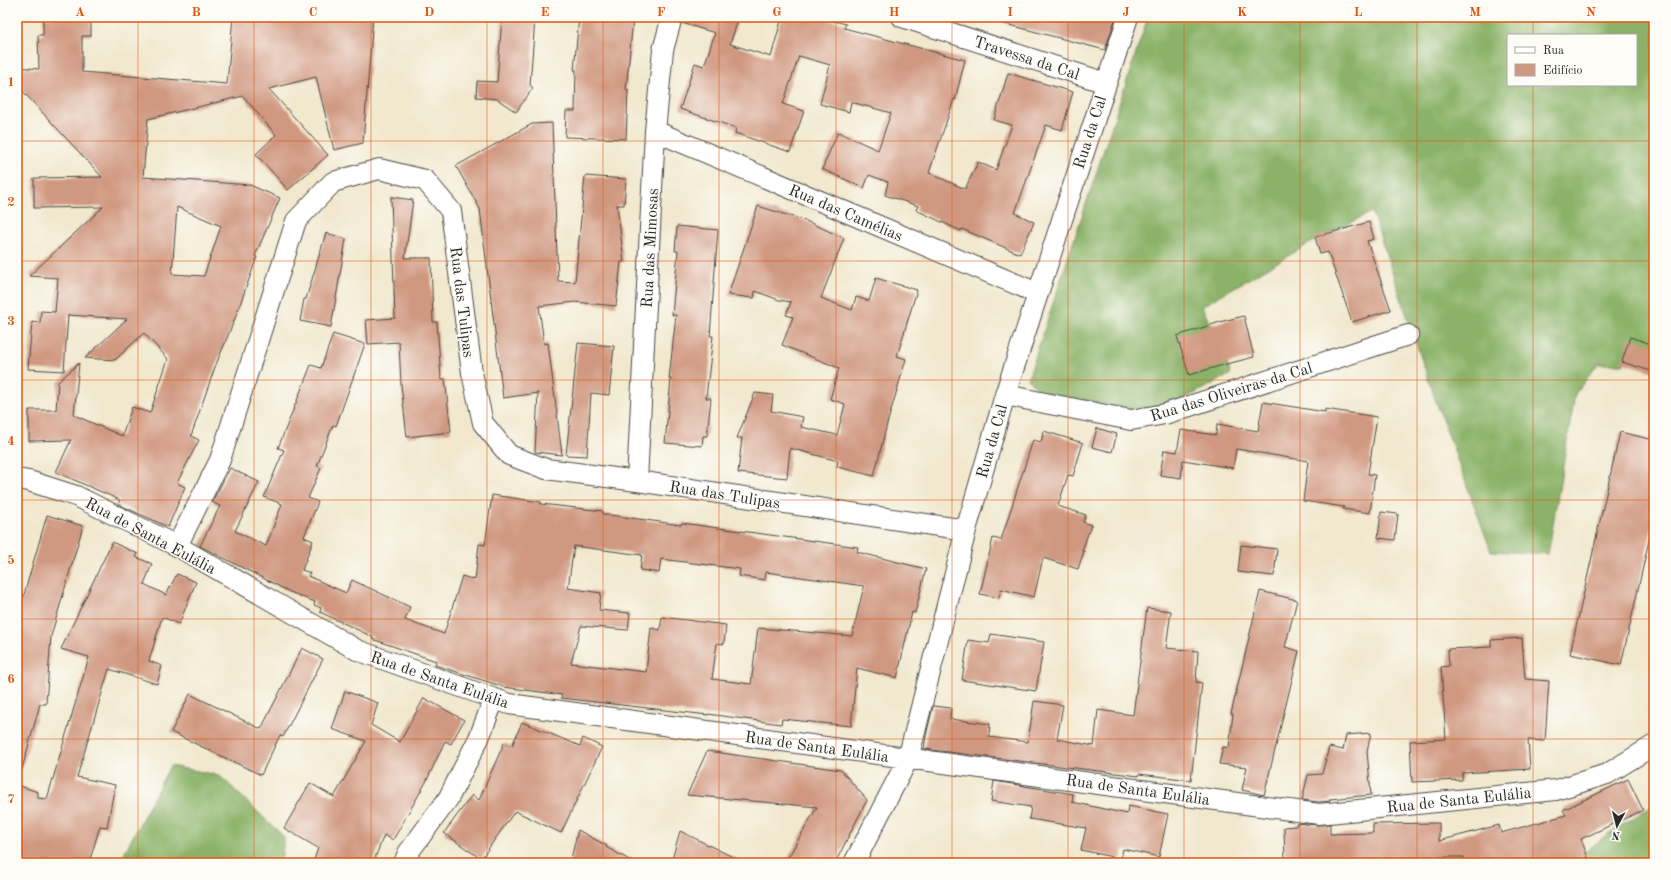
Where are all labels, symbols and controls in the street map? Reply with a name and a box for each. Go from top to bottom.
text: A [75,6,85,19]
text: B [191,6,201,19]
text: C [309,6,317,19]
text: D [424,6,434,19]
text: E [541,6,550,19]
text: F [657,6,666,19]
text: G [772,6,782,19]
text: H [889,6,900,19]
text: I [1007,6,1013,19]
text: J [1122,6,1130,19]
text: K [1237,6,1247,19]
text: L [1354,6,1363,19]
text: M [1469,6,1481,19]
text: N [1586,6,1596,19]
street label: Travessa da Cal [971,34,1081,84]
legend [1507,34,1637,86]
text: Rua [1543,45,1564,57]
text: Edifício [1543,65,1582,77]
text: 1 [7,76,15,89]
street label: Rua da Cal [1072,94,1110,171]
street label: Rua das Camélias [786,183,905,245]
street label: Rua das Mimosas [640,188,662,309]
text: 2 [7,196,15,209]
street label: Rua das Tulipas [446,246,476,359]
text: 3 [7,315,15,328]
street label: Rua das Oliveiras da Cal [1148,361,1315,425]
street label: Rua da Cal [975,403,1011,480]
text: 4 [7,435,15,448]
street label: Rua das Tulipas [668,479,781,513]
street label: Rua de Santa Eulália [82,496,218,578]
text: 5 [7,554,15,567]
street label: Rua de Santa Eulália [368,650,511,712]
text: 6 [7,673,15,686]
street label: Rua de Santa Eulália [744,730,890,766]
street label: Rua de Santa Eulália [1065,773,1211,809]
street label: Rua de Santa Eulália [1386,785,1532,817]
text: 7 [7,793,15,806]
north arrow [1597,806,1637,846]
text: N [1611,828,1621,840]

